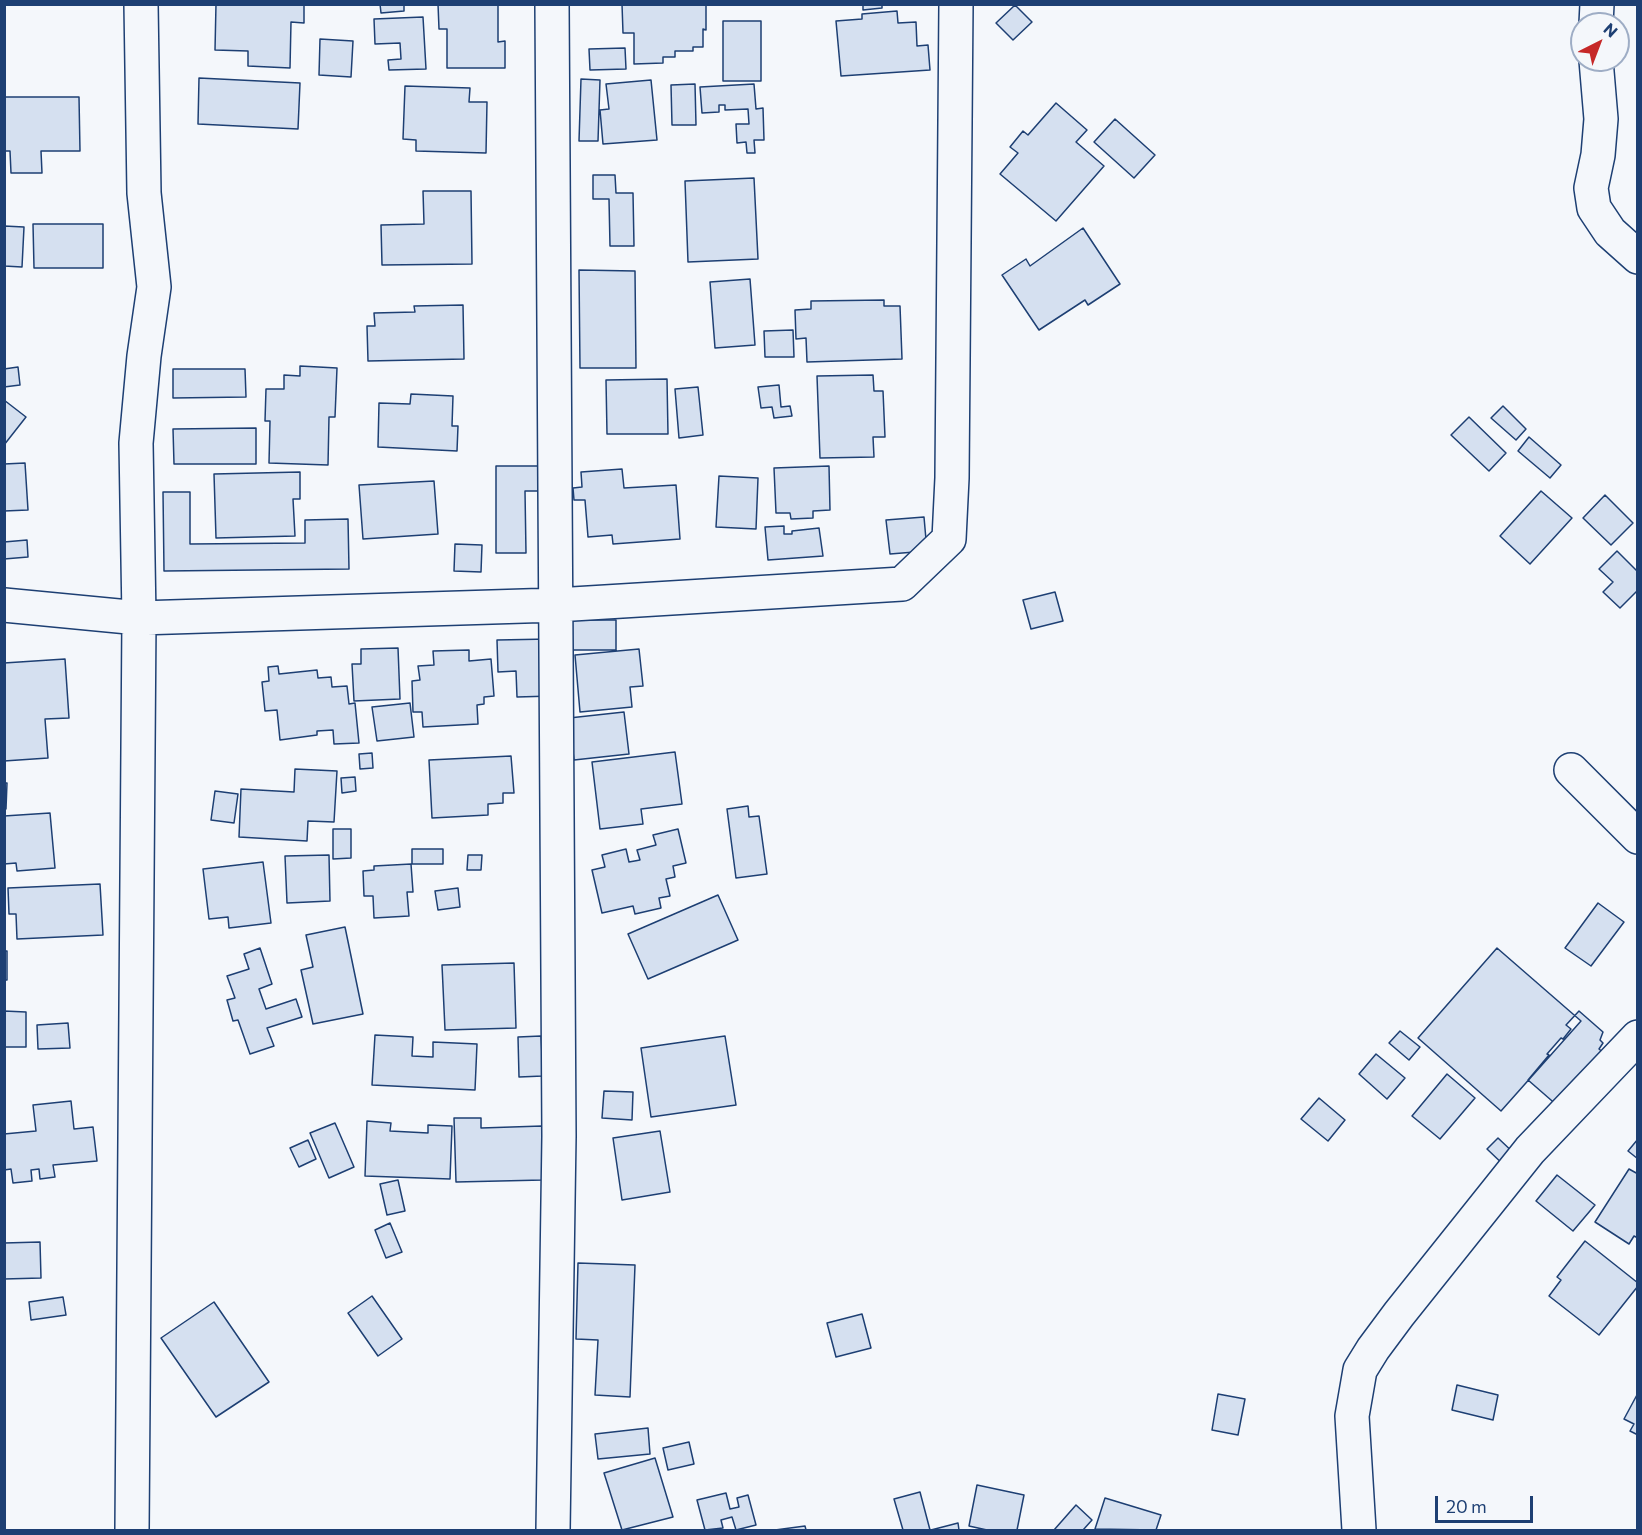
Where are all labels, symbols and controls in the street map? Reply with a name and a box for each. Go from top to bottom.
north arrow [1570,12,1630,72]
text: N [1600,19,1622,41]
scale bar [1438,1484,1536,1522]
text: 20 m [1446,1495,1487,1517]

